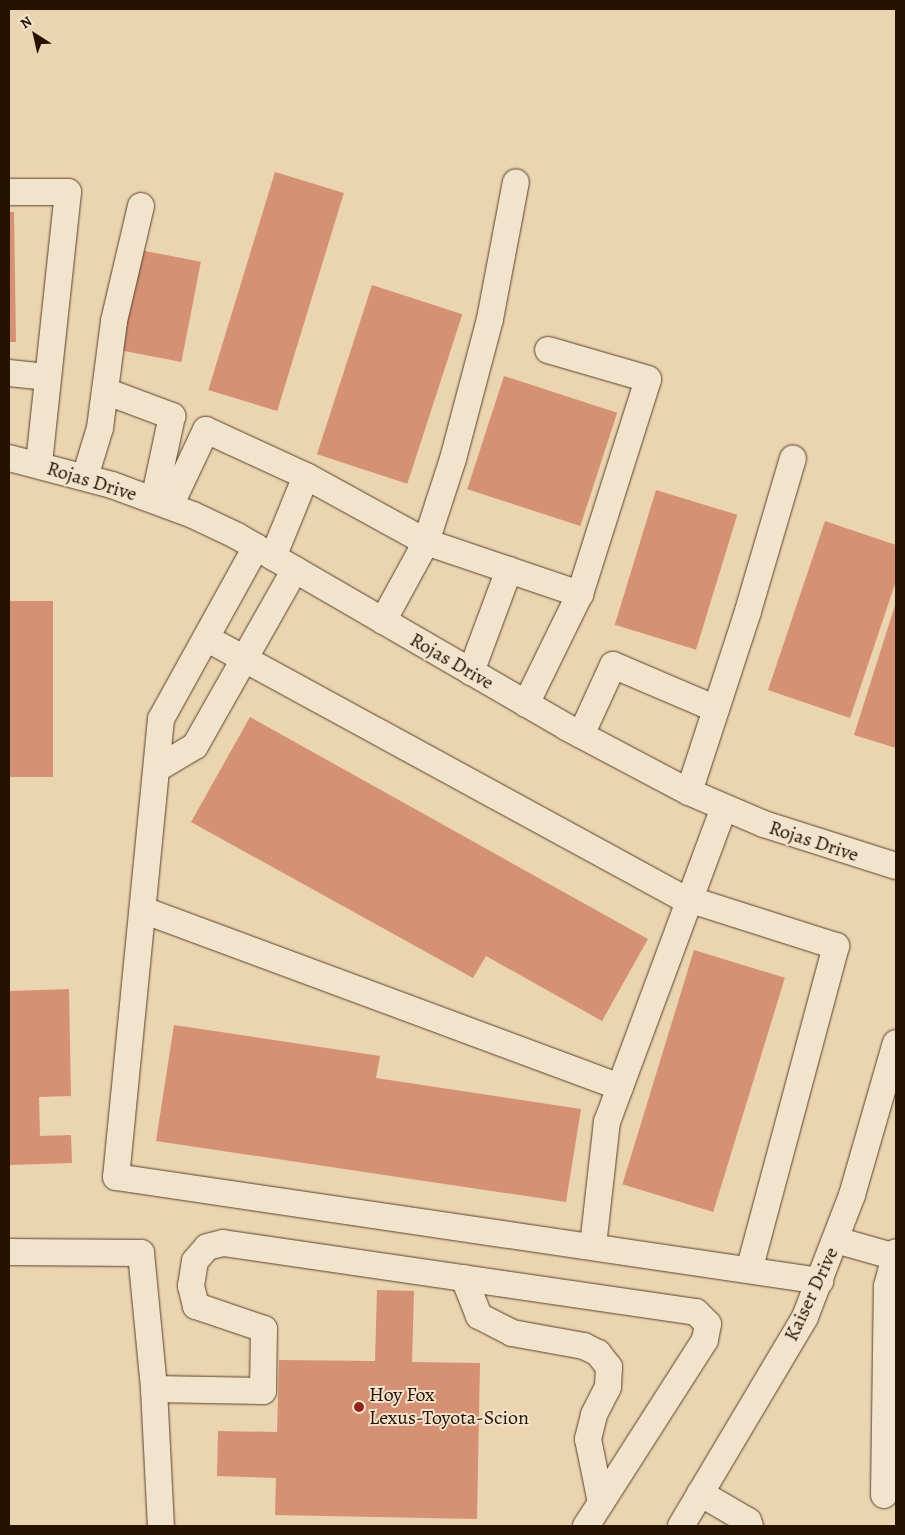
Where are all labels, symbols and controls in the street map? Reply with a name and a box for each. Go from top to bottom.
north arrow [10,10,60,60]
text: N [16,12,36,33]
street label: Rojas Drive [44,456,140,506]
street label: Rojas Drive [406,627,498,695]
street label: Rojas Drive [766,815,862,867]
street label: Kaiser Drive [779,1243,843,1345]
place label: Hoy Fox Lexus-Toyota-Scion [369,1383,529,1430]
marker: Hoy Fox Lexus-Toyota-Scion [353,1401,365,1413]

